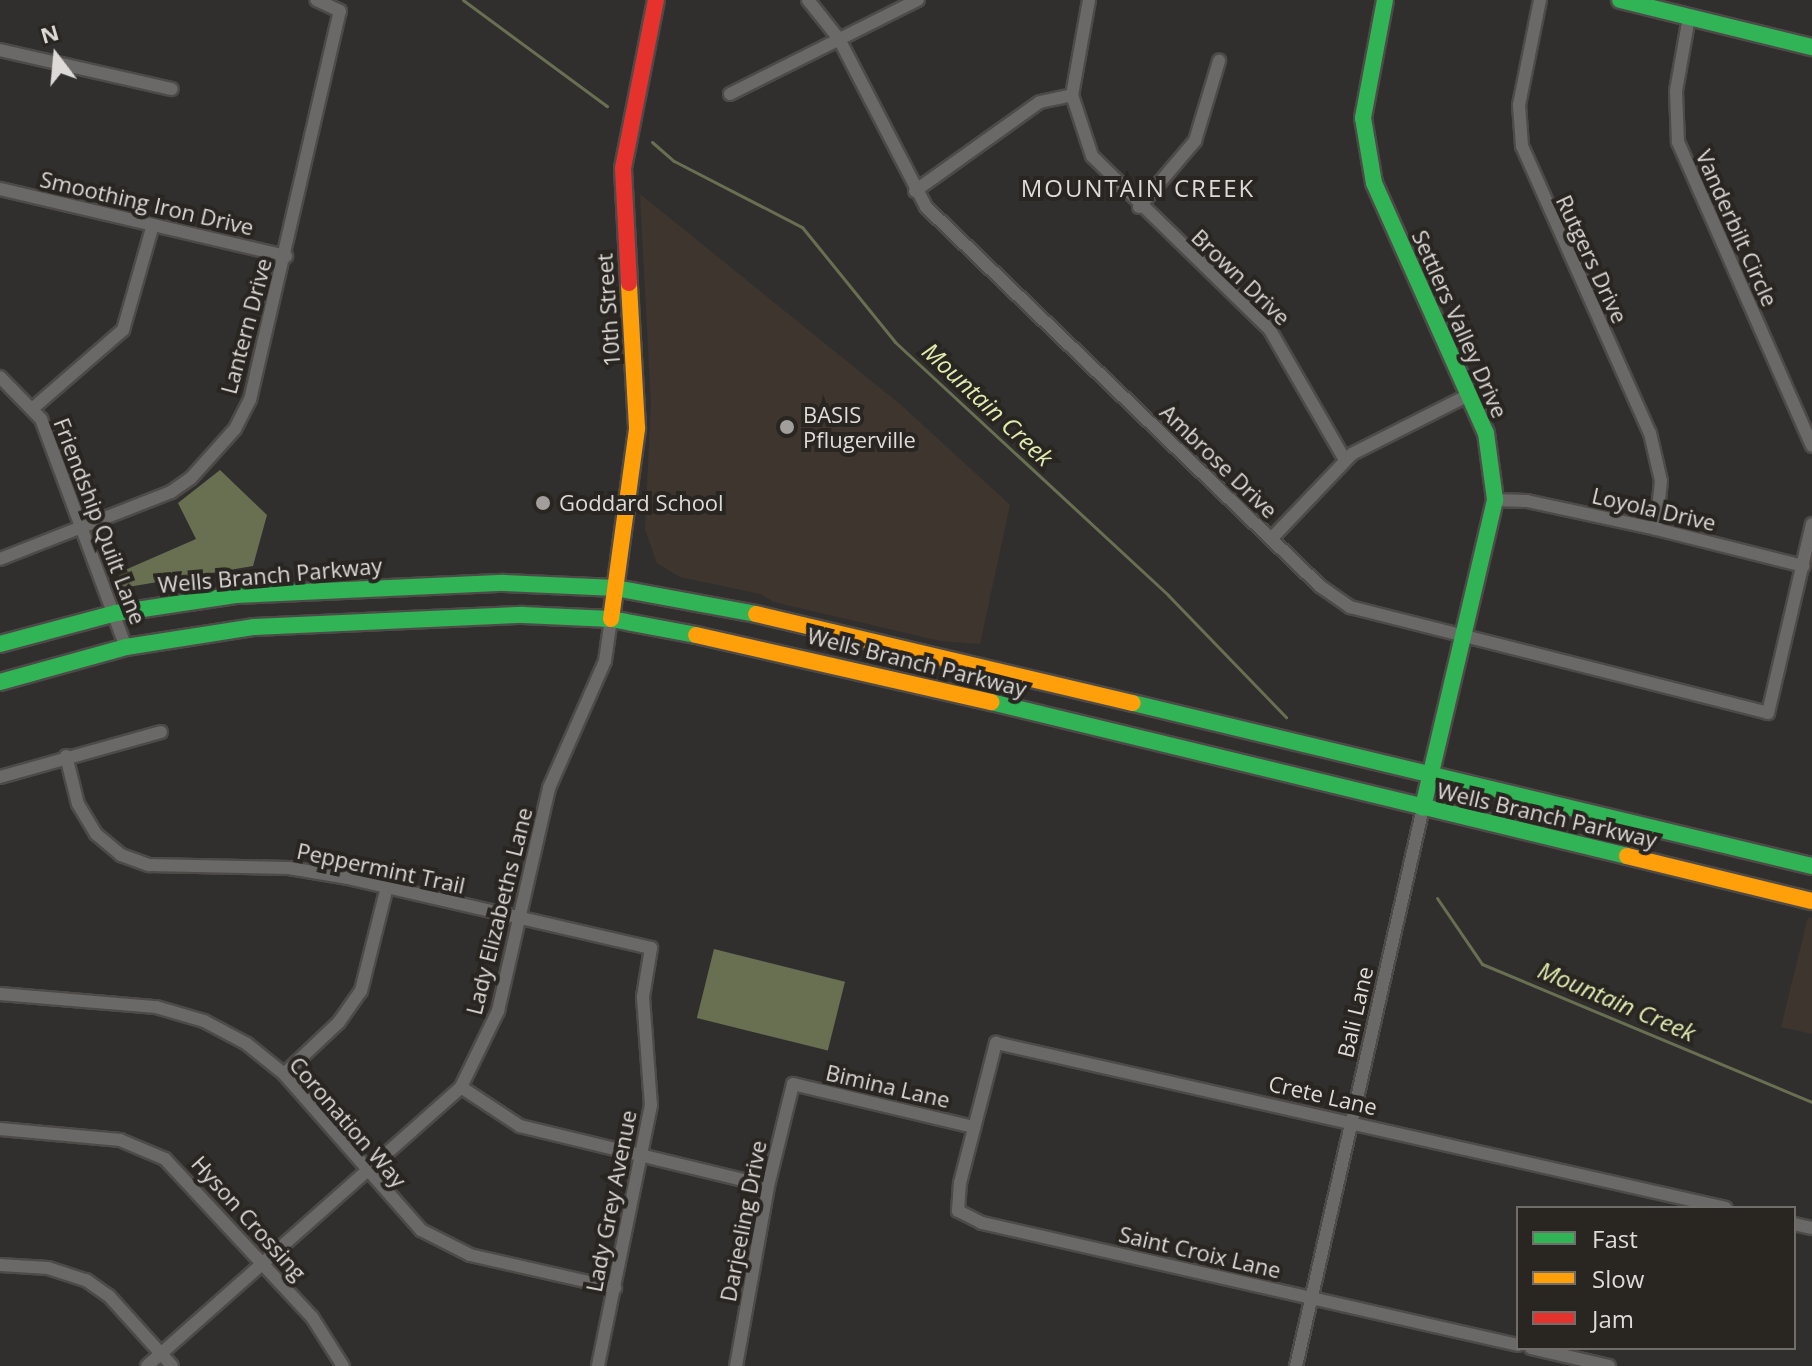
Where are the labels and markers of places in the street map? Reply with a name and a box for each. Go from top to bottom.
place label: BASIS Pflugerville [803,401,916,452]
marker: BASIS Pflugerville [778,418,796,436]
place label: Goddard School [559,490,724,516]
marker: Goddard School [534,494,552,512]

